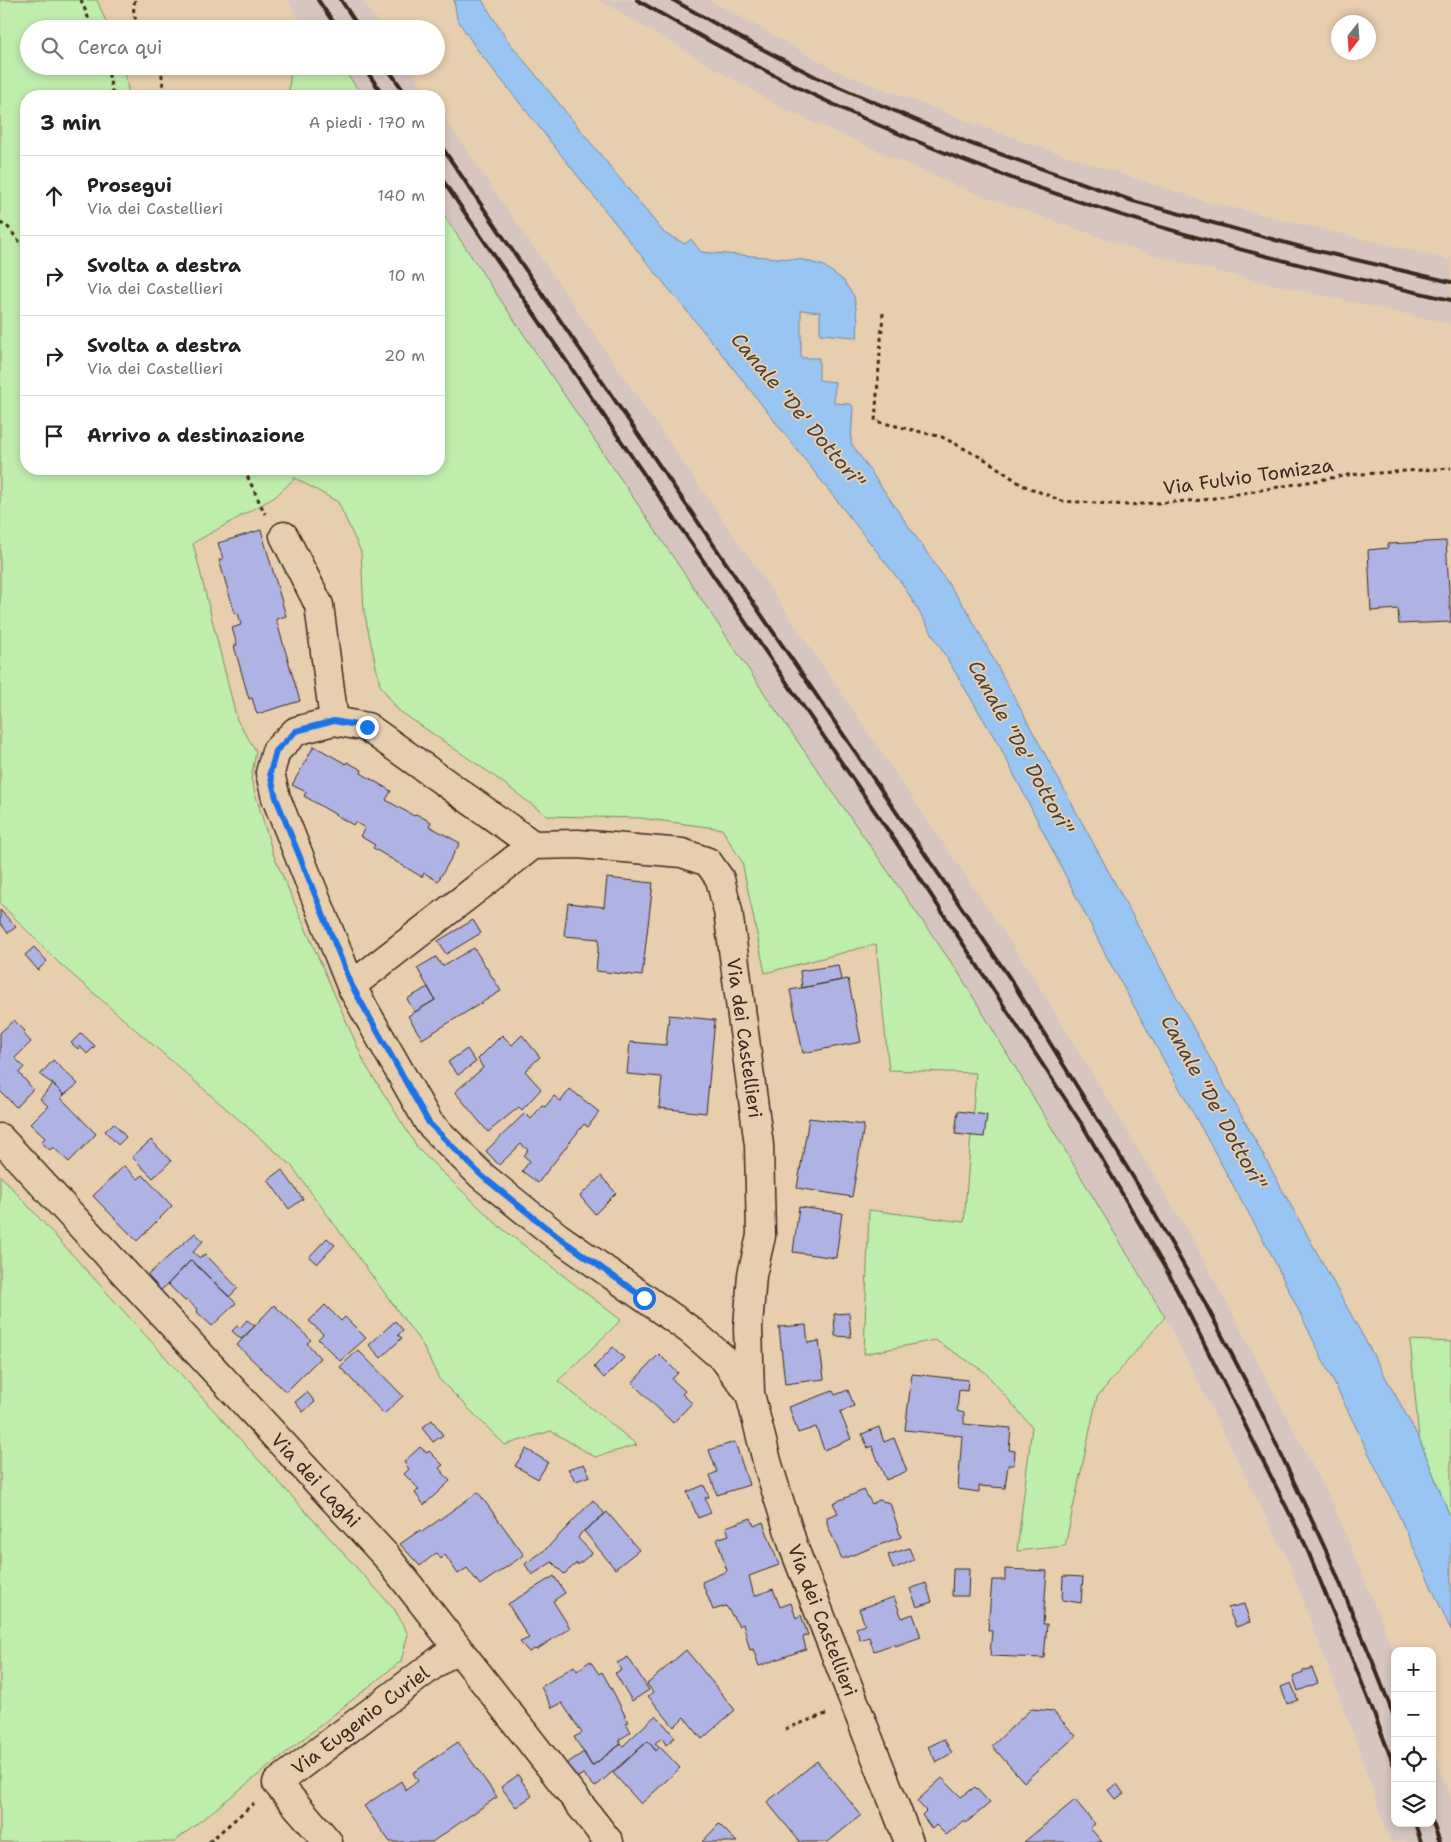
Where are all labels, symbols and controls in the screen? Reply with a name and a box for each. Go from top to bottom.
north arrow [1331,15,1376,60]
search box [20,20,445,75]
icon: search [38,34,66,62]
text: Cerca qui [78,35,162,60]
text: 3 min [40,109,101,137]
text: A piedi · 170 m [309,112,425,133]
text: Prosegui [87,173,172,198]
icon: ahead [40,182,68,210]
text: 140 m [378,185,425,206]
text: Via dei Castellieri [87,198,223,219]
text: Svolta a destra [87,253,241,278]
icon: right [40,262,68,290]
text: 10 m [388,265,425,286]
text: Via dei Castellieri [87,278,223,299]
water label: Canale "De' Dottori" [725,327,871,494]
text: Svolta a destra [87,333,241,358]
icon: right [40,342,68,370]
text: 20 m [384,345,425,366]
text: Via dei Castellieri [87,358,223,379]
icon: arrive [40,422,68,450]
text: Arrivo a destinazione [87,423,305,448]
street label: Via Fulvio Tomizza [1161,452,1335,501]
water label: Canale "De' Dottori" [962,655,1080,840]
route end [356,716,379,739]
street label: Via dei Castellieri [721,956,768,1120]
water label: Canale "De' Dottori" [1155,1010,1273,1195]
route start [633,1287,656,1310]
street label: Via dei Laghi [265,1428,366,1533]
street label: Via dei Castellieri [782,1540,863,1700]
map controls [1391,1647,1436,1827]
button: + [1391,1647,1436,1692]
street label: Via Eugenio Curiel [286,1660,435,1781]
button: − [1391,1692,1436,1737]
button: locate [1391,1737,1436,1782]
button: layers [1391,1782,1436,1827]

